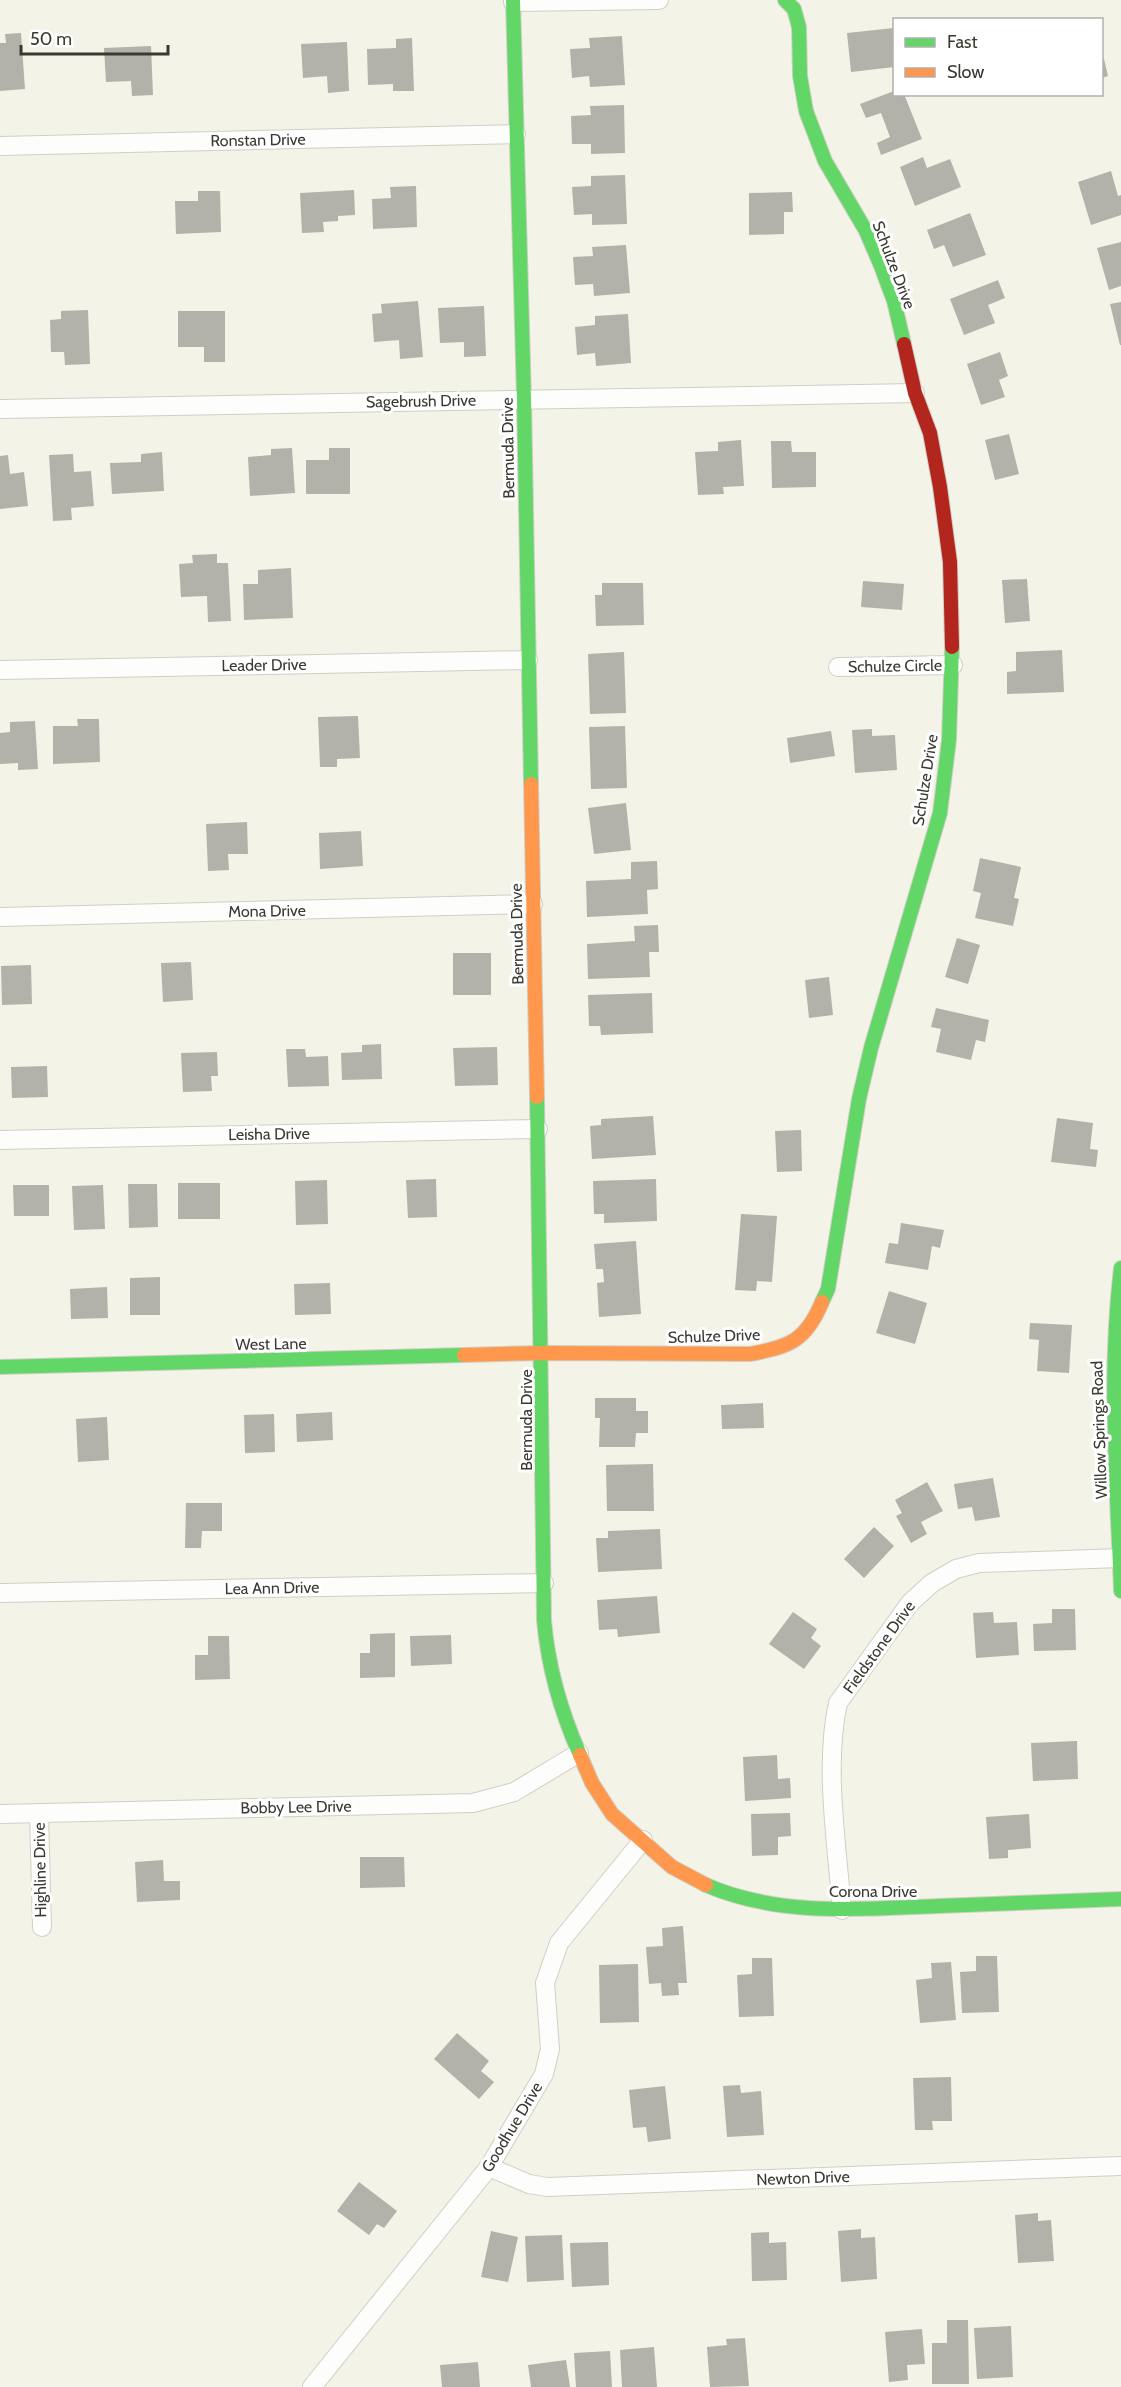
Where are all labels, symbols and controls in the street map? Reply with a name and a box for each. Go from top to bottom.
scale bar [21,18,168,56]
legend [893,18,1103,96]
text: 50 m [30,28,72,50]
text: Fast [947,31,978,53]
text: Slow [947,61,984,83]
street label: Ronstan Drive [210,130,306,150]
street label: Schulze Drive [869,218,919,312]
street label: Sagebrush Drive [366,391,476,411]
street label: Bermuda Drive [498,397,518,499]
street label: Leader Drive [221,655,307,675]
street label: Schulze Circle [848,656,942,676]
street label: Schulze Drive [908,733,942,827]
street label: Bermuda Drive [507,883,527,985]
street label: Mona Drive [228,901,306,921]
street label: Leisha Drive [228,1124,310,1144]
street label: Schulze Drive [667,1325,761,1347]
street label: West Lane [235,1334,307,1354]
street label: Willow Springs Road [1087,1361,1111,1499]
street label: Bermuda Drive [517,1369,536,1471]
street label: Lea Ann Drive [225,1578,319,1598]
street label: Fieldstone Drive [839,1597,919,1697]
street label: Bobby Lee Drive [240,1797,352,1817]
street label: Highline Drive [30,1822,50,1918]
street label: Corona Drive [829,1882,917,1901]
street label: Goodhue Drive [478,2078,546,2176]
street label: Newton Drive [756,2167,850,2189]

